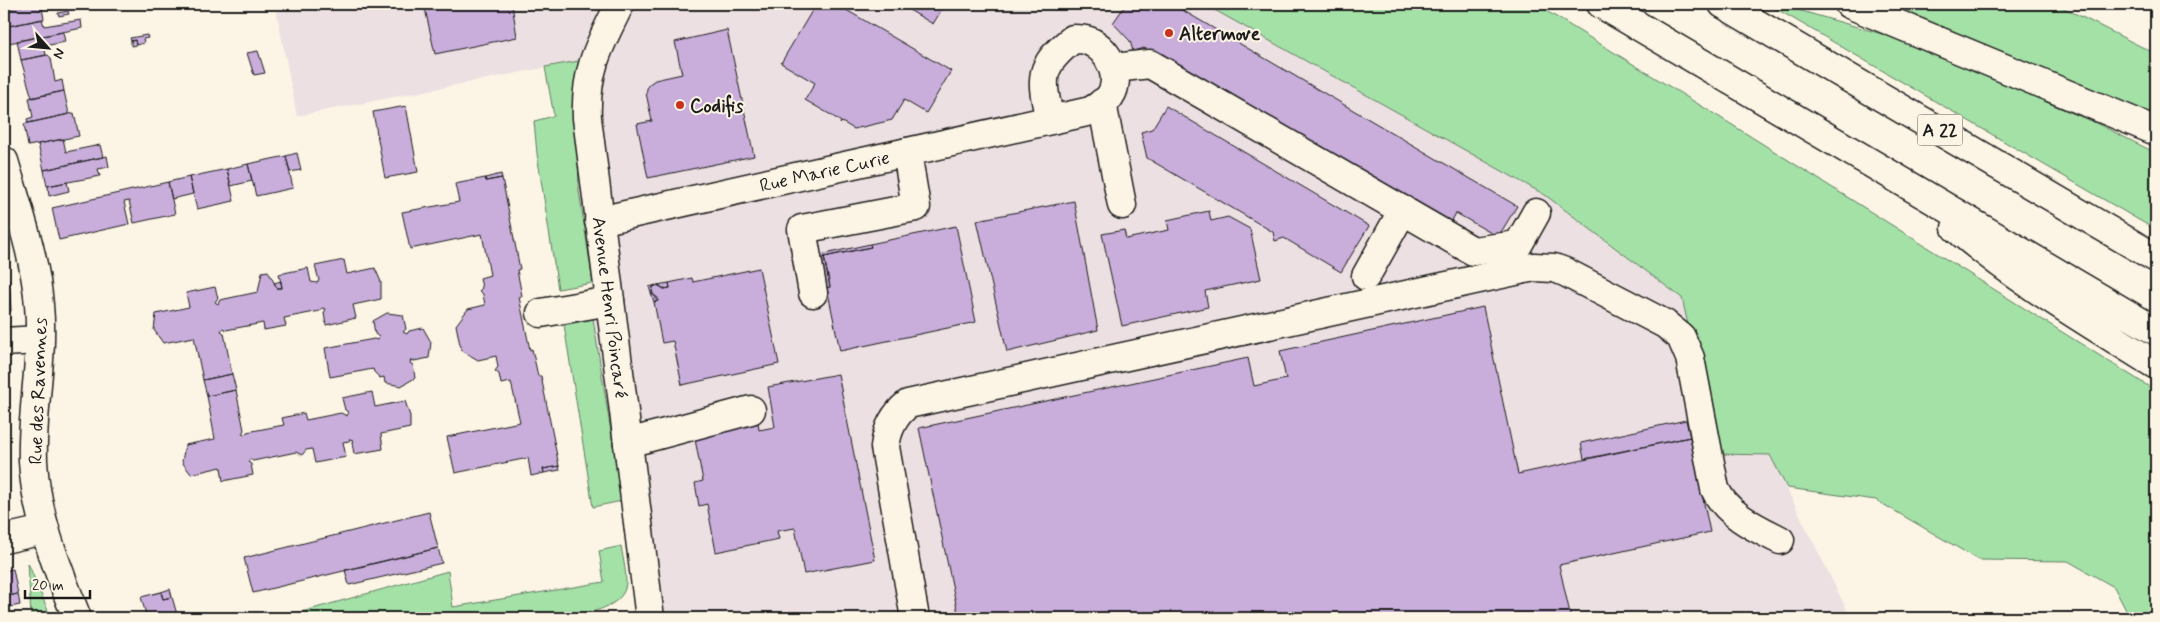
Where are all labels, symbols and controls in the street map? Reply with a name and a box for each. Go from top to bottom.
north arrow [22,22,72,72]
place label: Altermove [1179,22,1261,47]
marker: Altermove [1163,27,1175,39]
text: N [49,45,69,62]
place label: Codifis [690,94,744,119]
marker: Codifis [674,99,686,111]
road number: A 22 [1918,114,1962,146]
street label: Rue Marie Curie [757,145,892,199]
street label: Avenue Henri Poincaré [586,215,633,399]
street label: Rue des Ravennes [23,316,54,465]
scale bar [25,567,90,599]
text: 20 m [32,576,64,596]

